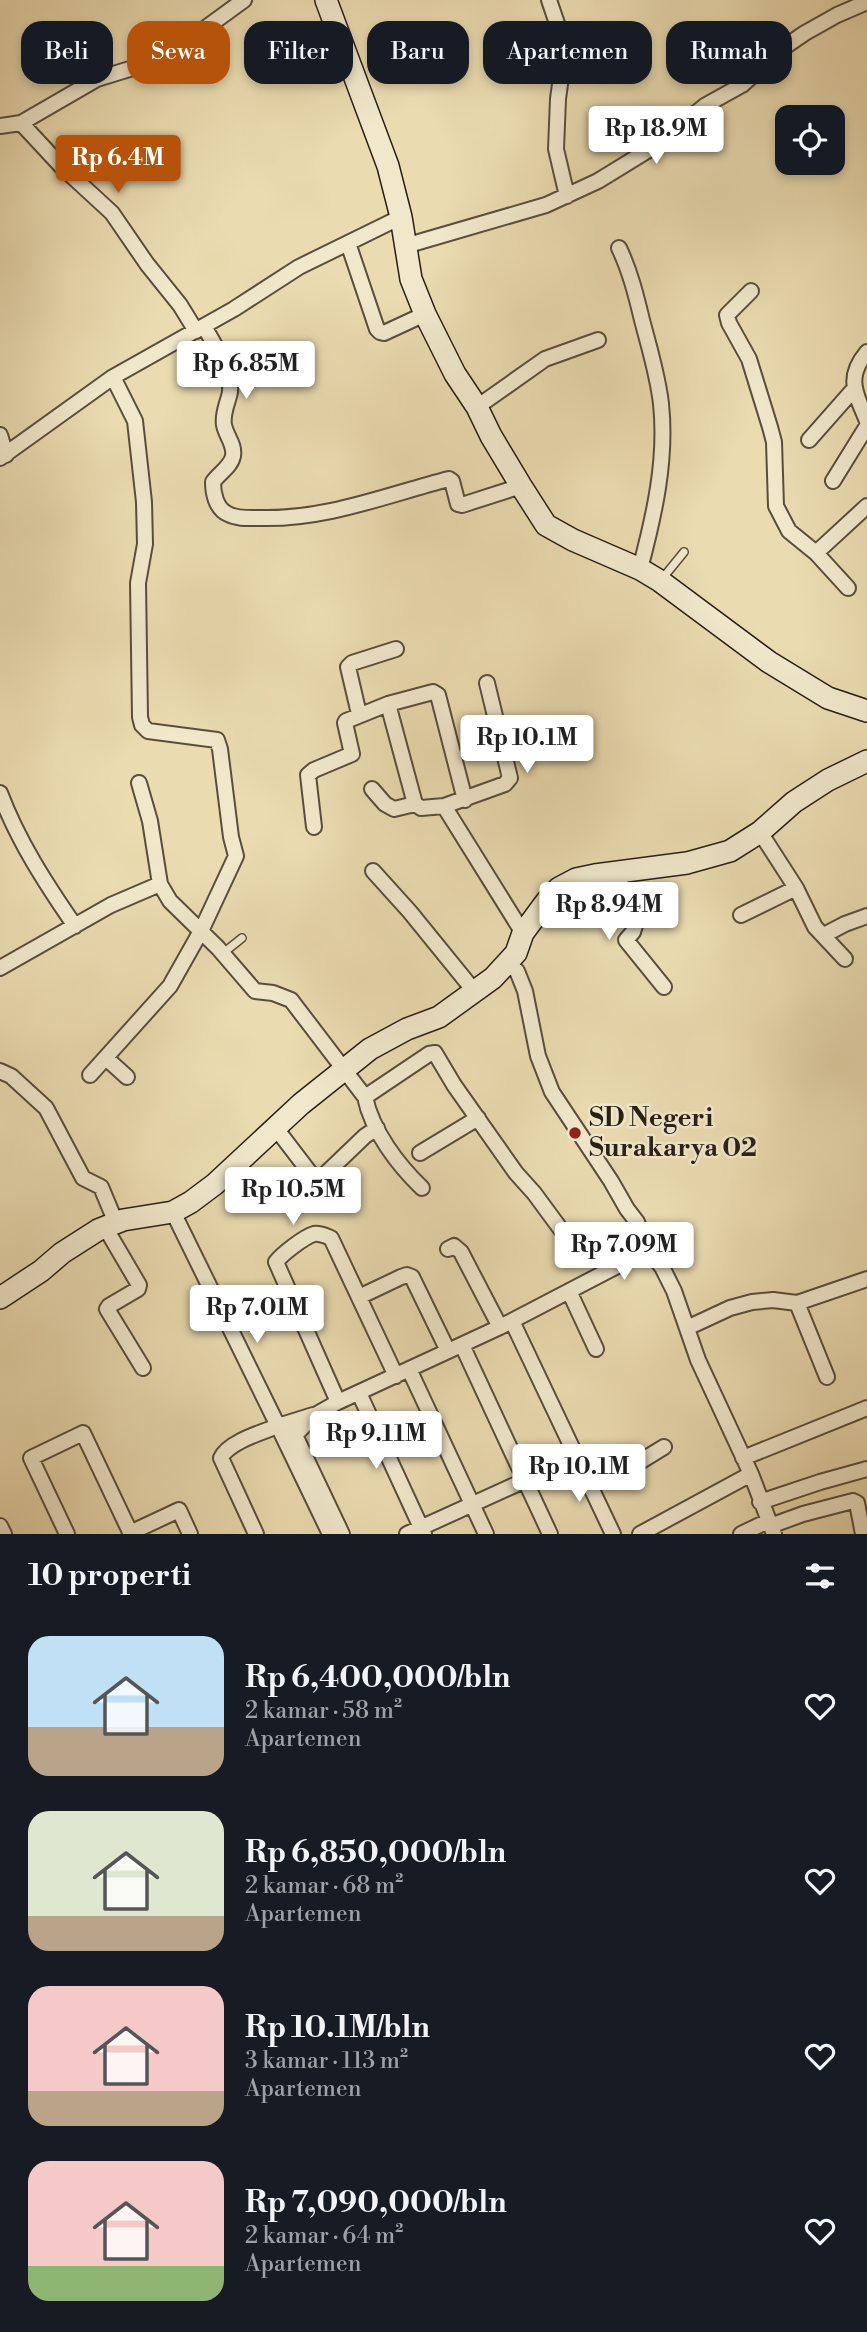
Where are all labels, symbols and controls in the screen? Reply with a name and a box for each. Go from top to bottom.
chip: Beli [21,21,113,84]
chip: Sewa [127,21,230,84]
chip: Filter [244,21,353,84]
chip: Baru [367,21,469,84]
chip: Apartemen [483,21,652,84]
chip: Rumah [666,21,792,84]
map controls [775,105,845,175]
button: locate [775,105,845,175]
pin: Rp 18.9M [584,106,728,166]
text: Rp 18.9M [605,115,707,143]
pin: Rp 6.4M [53,136,183,195]
text: Rp 6.4M [72,144,164,172]
pin: Rp 6.85M [174,342,318,401]
text: Rp 6.85M [193,350,299,378]
pin: Rp 10.1M [455,716,599,775]
text: Rp 10.1M [476,724,578,752]
pin: Rp 8.94M [537,883,681,942]
text: Rp 8.94M [555,891,663,919]
place label: SD Negeri Surakarya 02 [589,1102,757,1164]
marker: SD Negeri Surakarya 02 [567,1125,583,1141]
pin: Rp 10.5M [221,1168,365,1227]
text: Rp 10.5M [241,1176,345,1204]
pin: Rp 7.09M [552,1222,696,1282]
text: Rp 7.09M [571,1231,677,1259]
pin: Rp 7.01M [185,1286,329,1345]
text: Rp 7.01M [206,1294,308,1322]
pin: Rp 9.11M [304,1412,448,1471]
text: Rp 9.11M [326,1420,426,1448]
pin: Rp 10.1M [507,1444,651,1504]
text: Rp 10.1M [528,1453,630,1481]
text: 10 properti [28,1557,191,1595]
icon: filters [801,1557,839,1595]
text: Rp 6,400,000/bln [245,1659,510,1697]
icon: home [84,1664,168,1748]
icon: heart [801,1687,839,1725]
text: 2 kamar · 58 m² [245,1697,402,1725]
text: Apartemen [245,1725,361,1753]
text: Rp 6,850,000/bln [245,1834,506,1872]
icon: home [84,1839,168,1923]
icon: heart [801,1862,839,1900]
text: 2 kamar · 68 m² [245,1872,403,1900]
text: Apartemen [245,1900,361,1928]
text: Rp 10.1M/bln [245,2009,430,2047]
icon: home [84,2014,168,2098]
icon: heart [801,2037,839,2075]
text: 3 kamar · 113 m² [245,2047,408,2075]
text: Apartemen [245,2075,361,2103]
text: Rp 7,090,000/bln [245,2184,507,2222]
icon: home [84,2189,168,2273]
icon: heart [801,2212,839,2250]
text: 2 kamar · 64 m² [245,2222,403,2250]
text: Apartemen [245,2250,361,2278]

